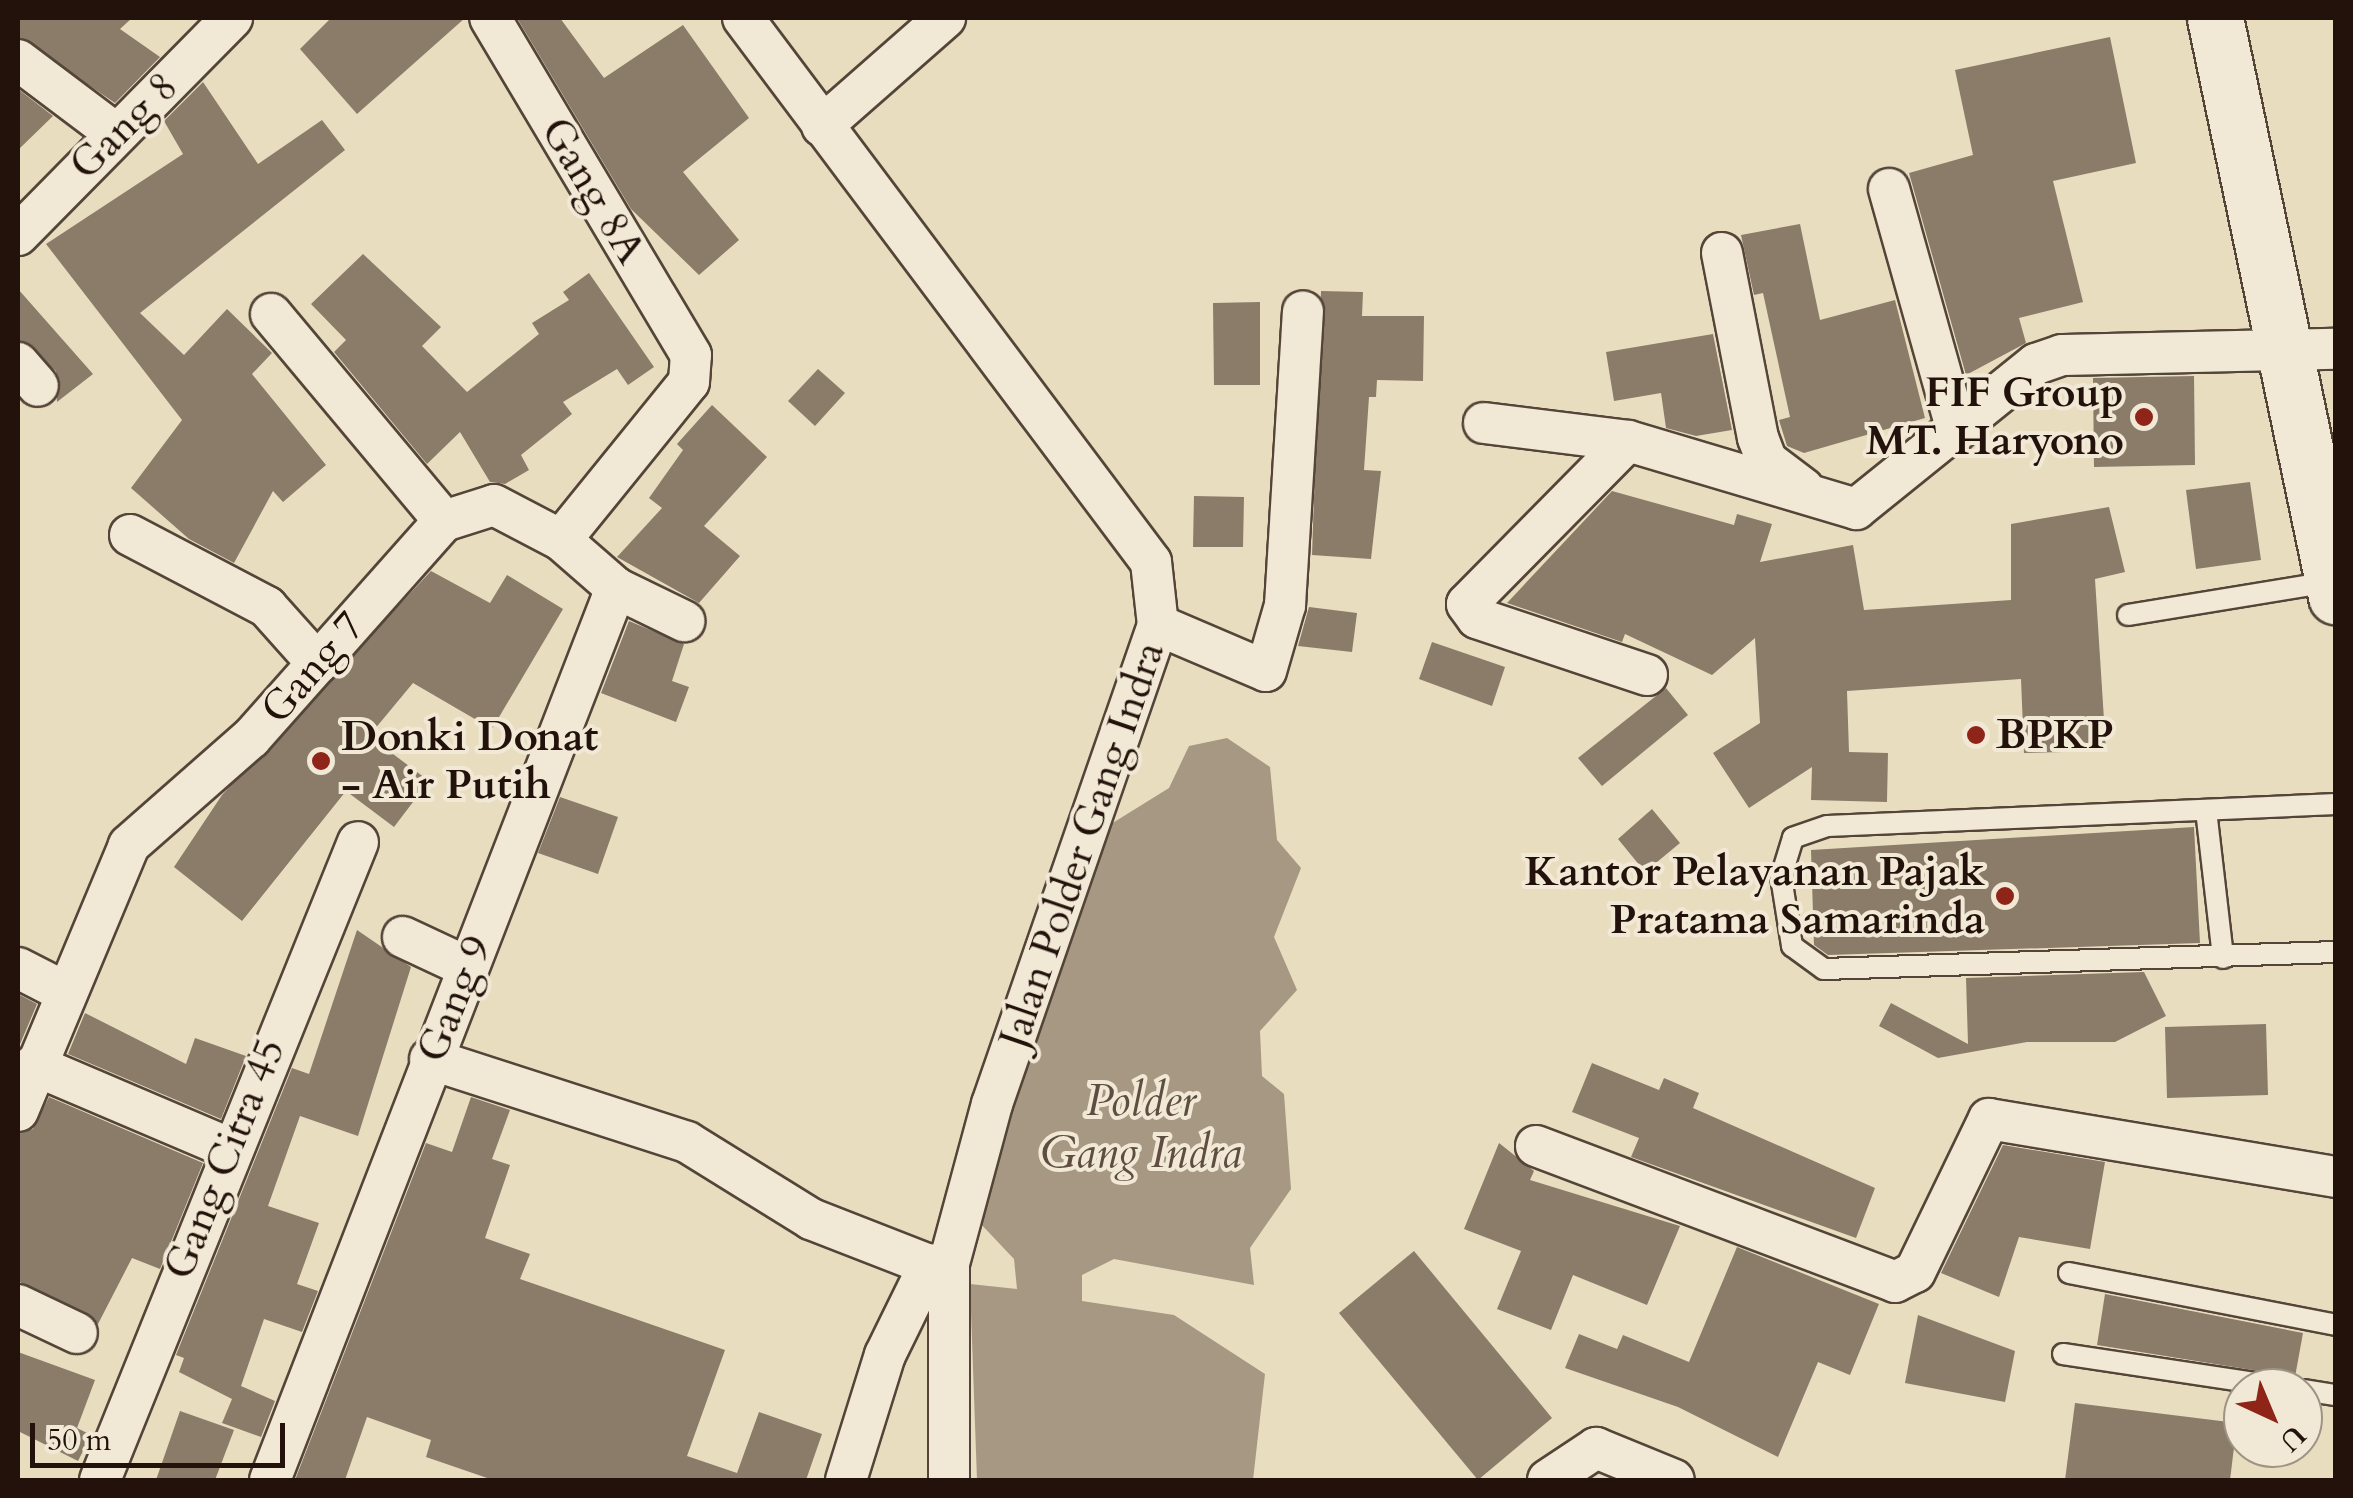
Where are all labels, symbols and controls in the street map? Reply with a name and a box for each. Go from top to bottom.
street label: Gang 8 [60,62,188,190]
street label: Gang 8A [530,109,656,273]
place label: FIF Group MT. Haryono [1866,368,2124,466]
marker: FIF Group MT. Haryono [2133,406,2155,428]
street label: Gang 7 [251,602,375,734]
street label: Jalan Polder Gang Indra [989,635,1175,1055]
place label: BPKP [1996,710,2114,760]
place label: Donki Donat - Air Putih [341,712,598,810]
marker: BPKP [1965,724,1987,746]
marker: Donki Donat - Air Putih [310,750,332,772]
place label: Kantor Pelayanan Pajak Pratama Samarinda [1524,847,1985,946]
marker: Kantor Pelayanan Pajak Pratama Samarinda [1994,885,2016,907]
street label: Gang 9 [407,929,503,1069]
street label: Gang Citra 45 [154,1031,296,1287]
water label: Polder Gang Indra [1040,1074,1242,1180]
north arrow [2223,1368,2323,1468]
scale bar [35,1403,290,1465]
text: U [2271,1417,2314,1460]
text: 50 m [47,1420,111,1461]

